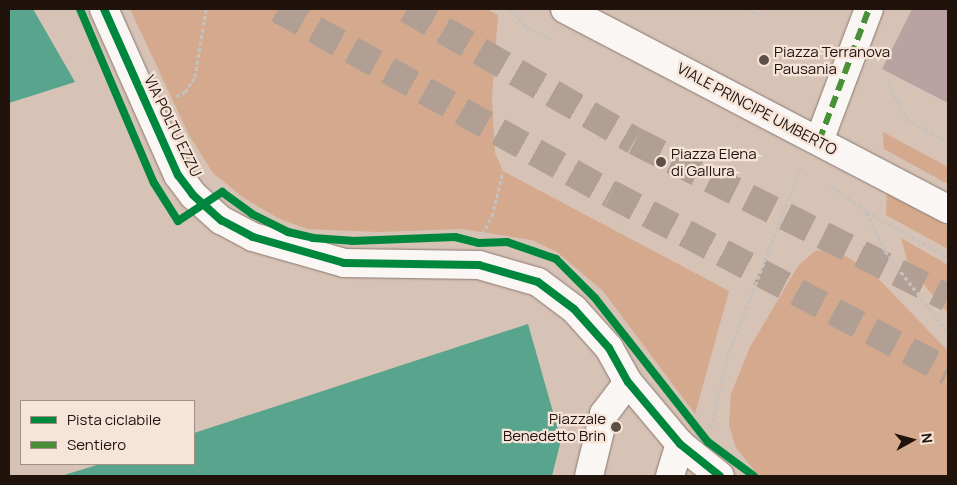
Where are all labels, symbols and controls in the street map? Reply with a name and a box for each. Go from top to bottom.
place label: Piazza Terranova Pausania [774,42,890,77]
marker: Piazza Terranova Pausania [758,54,770,66]
street label: VIALE PRINCIPE UMBERTO [674,59,840,159]
street label: VIA POLTU EZZU [141,72,205,180]
place label: Piazza Elena di Gallura [671,144,756,179]
marker: Piazza Elena di Gallura [655,156,667,168]
legend [20,400,195,465]
text: Pista ciclabile [67,409,161,430]
place label: Piazzale Benedetto Brin [503,409,606,444]
north arrow [887,415,937,465]
marker: Piazzale Benedetto Brin [610,421,622,433]
text: N [917,432,937,444]
text: Sentiero [67,434,126,455]

